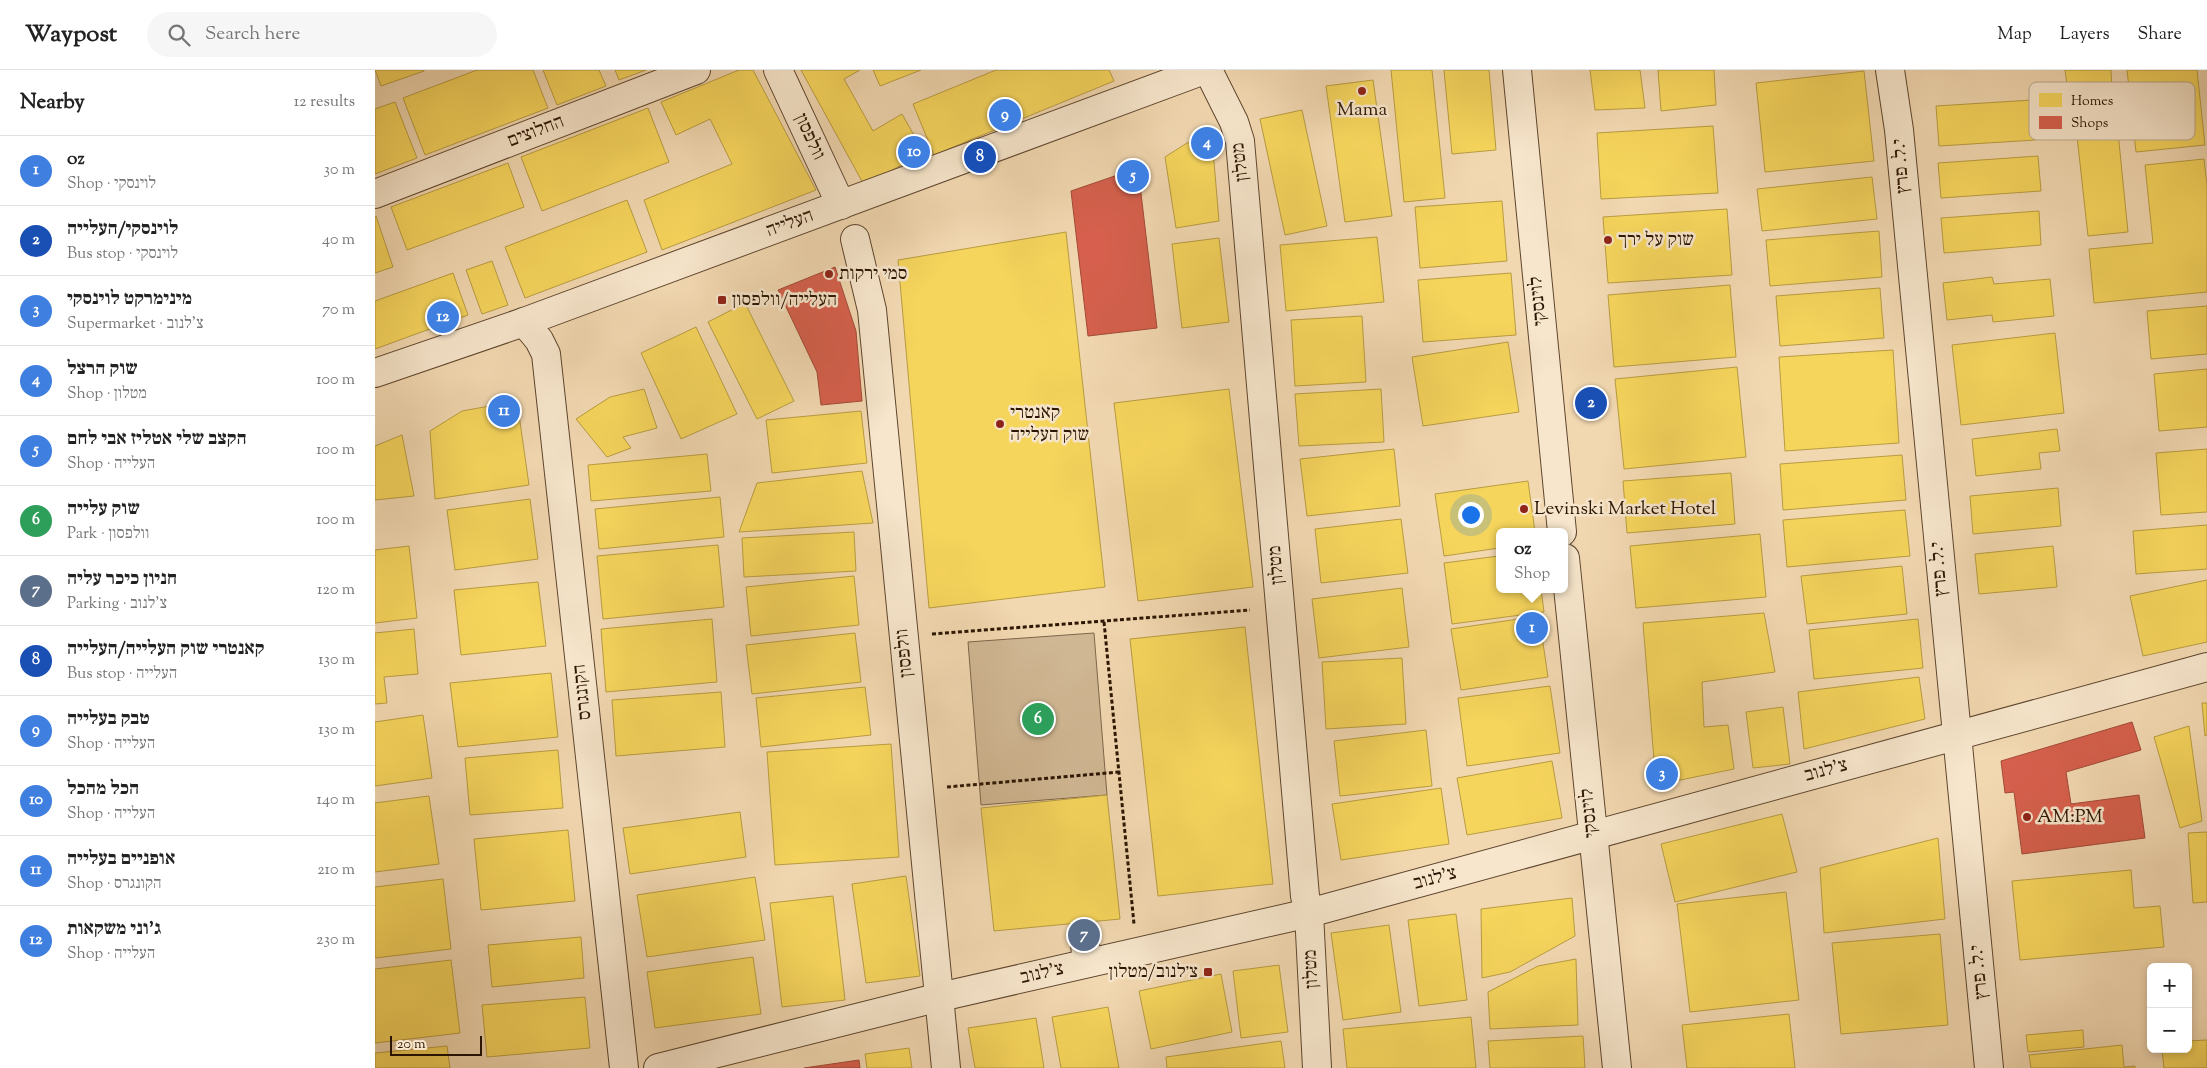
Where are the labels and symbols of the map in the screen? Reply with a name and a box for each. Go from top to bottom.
legend [2029,82,2195,140]
marker: Mama [1356,85,1368,97]
text: Homes [2071,92,2113,112]
pin: 9 [989,96,1021,134]
place label: Mama [1337,97,1388,124]
street label: החלוצים [504,109,568,155]
street label: וולפסון [787,109,831,165]
text: Shops [2071,114,2108,134]
pin: 4 [1191,124,1223,162]
pin: 10 [898,133,930,171]
street label: י.ל. פרץ [1886,137,1918,195]
pin: 8 [964,138,996,176]
street label: מטלון [1225,141,1257,183]
pin: 5 [1117,157,1149,195]
street label: העלייה [762,203,818,245]
place label: שוק על ירך [1618,227,1694,254]
marker: שוק על ירך [1602,234,1614,246]
place label: סמי ירקות [839,261,907,288]
marker: סמי ירקות [823,268,835,280]
street label: לוינסקי [1523,275,1555,327]
place label: העלייה/וולפסון [732,287,837,314]
marker: העלייה/וולפסון [716,294,728,306]
pin: 12 [427,298,459,336]
pin: 2 [1575,384,1607,422]
pin: 11 [488,392,520,430]
place label: קאנטרי שוק העלייה [1010,400,1089,449]
marker: קאנטרי שוק העלייה [994,418,1006,430]
place label: Levinski Market Hotel [1534,496,1716,523]
your location [1458,502,1484,528]
marker: Levinski Market Hotel [1518,503,1530,515]
street label: י.ל. פרץ [1924,540,1956,598]
street label: מטלון [1262,544,1292,586]
pin: 1 [1516,609,1548,647]
street label: וולפסון [889,627,921,679]
street label: הקונגרס [567,663,599,721]
pin: 6 [1022,700,1054,738]
street label: צ'לנוב [1801,752,1851,790]
pin: 3 [1646,755,1678,793]
street label: לוינסקי [1574,787,1606,839]
place label: AM:PM [2037,804,2103,831]
marker: AM:PM [2021,811,2033,823]
street label: צ'לנוב [1410,860,1460,898]
pin: 7 [1068,916,1100,954]
street label: י.ל. פרץ [1964,943,1996,1001]
street label: מטלון [1297,949,1327,989]
street label: צ'לנוב [1018,956,1066,992]
place label: צ׳לנוב/מטלון [1109,959,1198,986]
marker: צ׳לנוב/מטלון [1202,966,1214,978]
scale bar [390,1033,483,1056]

